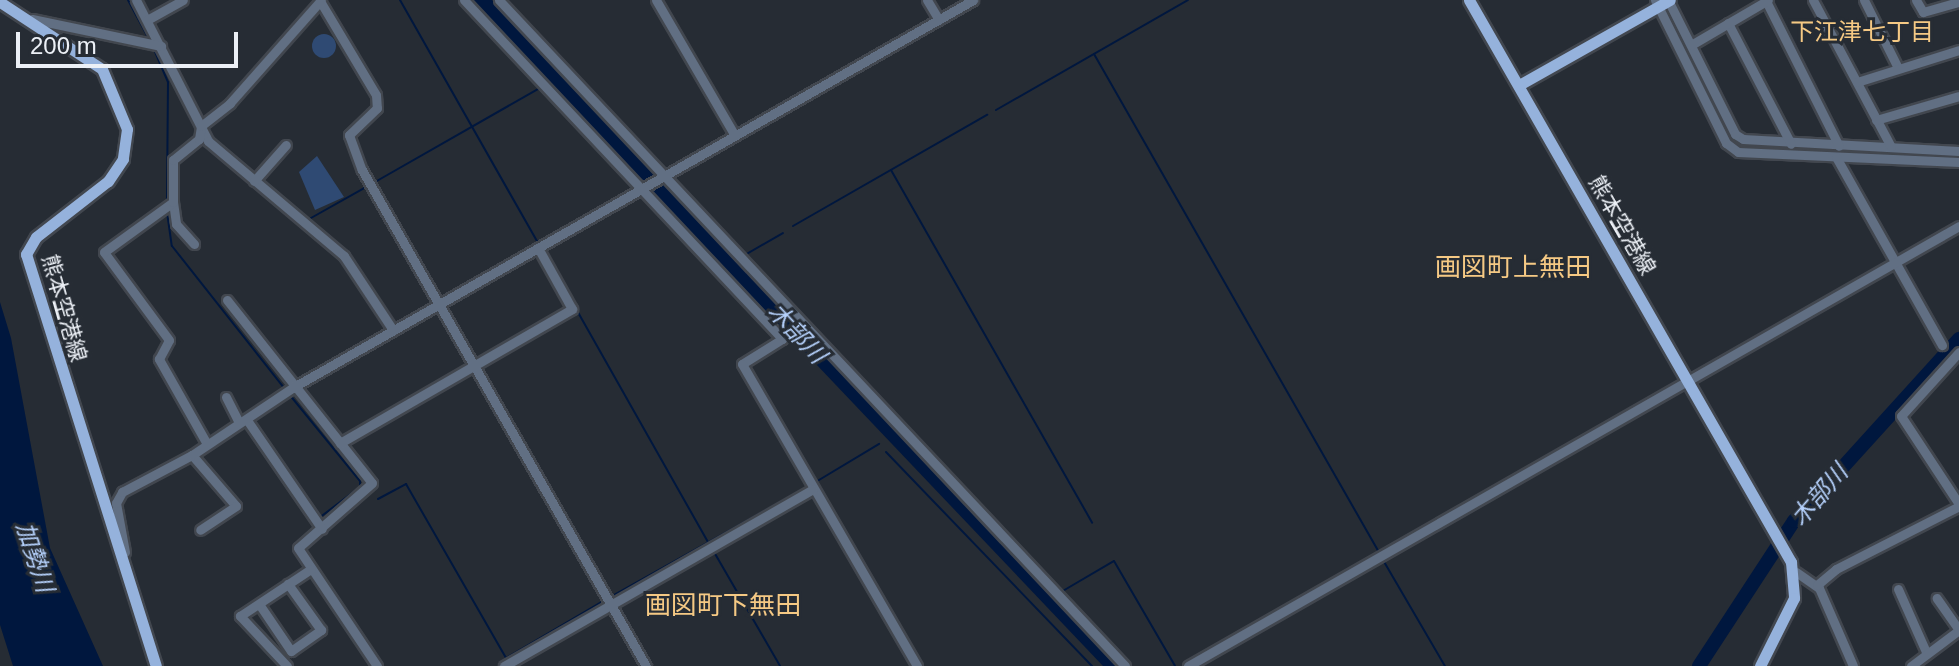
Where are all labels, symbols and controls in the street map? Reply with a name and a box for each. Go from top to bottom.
scale bar [20,16,242,66]
district label: 下江津七丁目 [1790,18,1934,46]
text: 200 m [30,32,97,59]
street label: 熊本空港線 [1583,171,1661,279]
street label: 熊本空港線 [36,251,92,365]
district label: 画図町上無田 [1435,252,1591,284]
water label: 木部川 [762,297,832,369]
water label: 木部川 [1785,458,1853,532]
water label: 加勢川 [10,518,60,596]
district label: 画図町下無田 [645,590,801,622]

